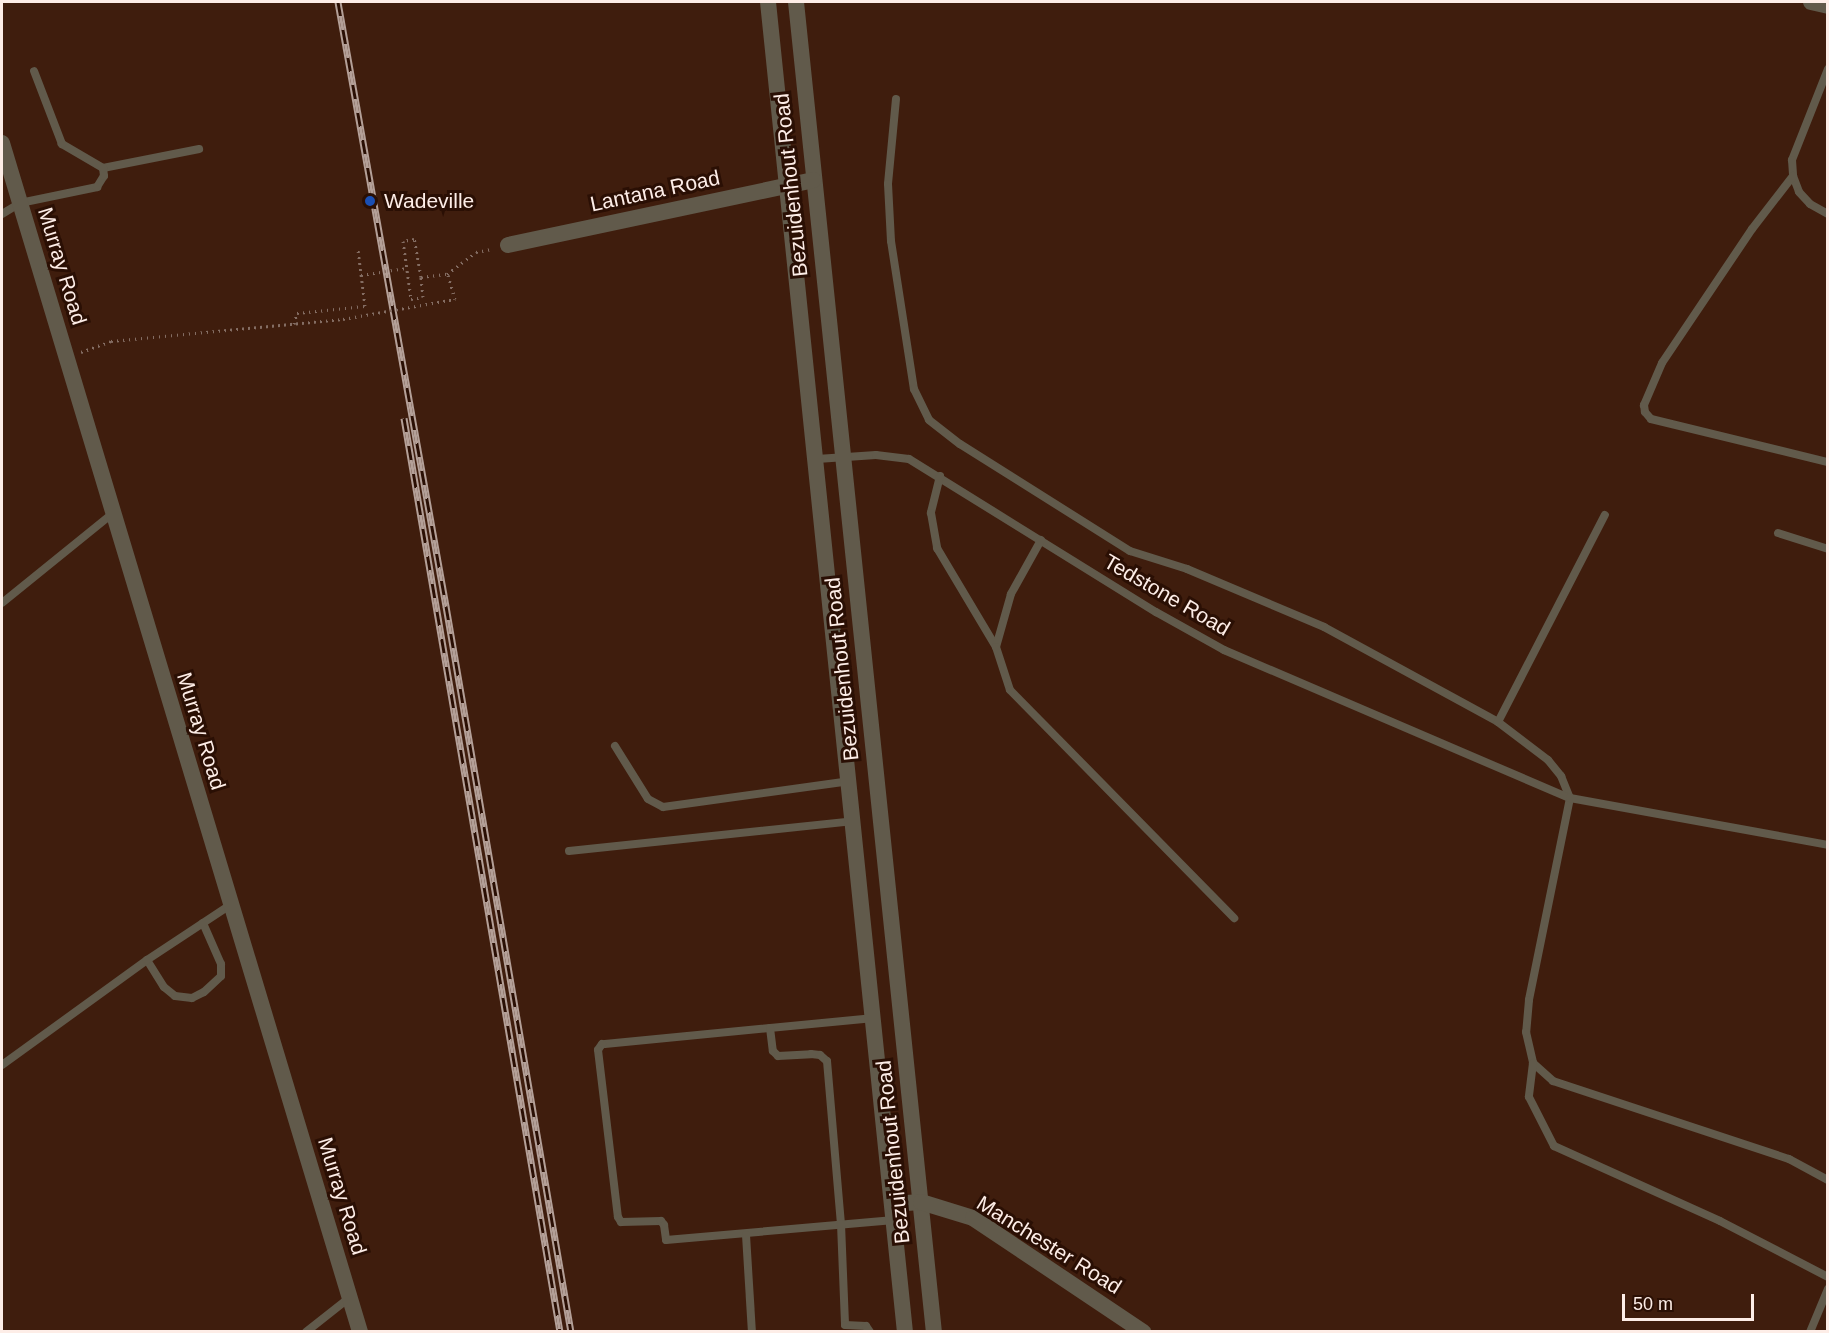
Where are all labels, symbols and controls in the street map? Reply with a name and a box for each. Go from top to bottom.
street label: Bezuidenhout Road [769,92,813,278]
street label: Lantana Road [588,165,722,217]
place label: Wadeville [384,188,474,214]
marker: Wadeville [361,192,379,210]
street label: Murray Road [32,204,92,328]
street label: Tedstone Road [1100,549,1234,641]
street label: Bezuidenhout Road [820,576,864,762]
street label: Murray Road [171,669,231,793]
street label: Bezuidenhout Road [871,1059,915,1245]
street label: Murray Road [312,1134,372,1258]
street label: Manchester Road [972,1190,1126,1300]
scale bar [1625,1282,1757,1320]
text: 50 m [1633,1294,1673,1314]

